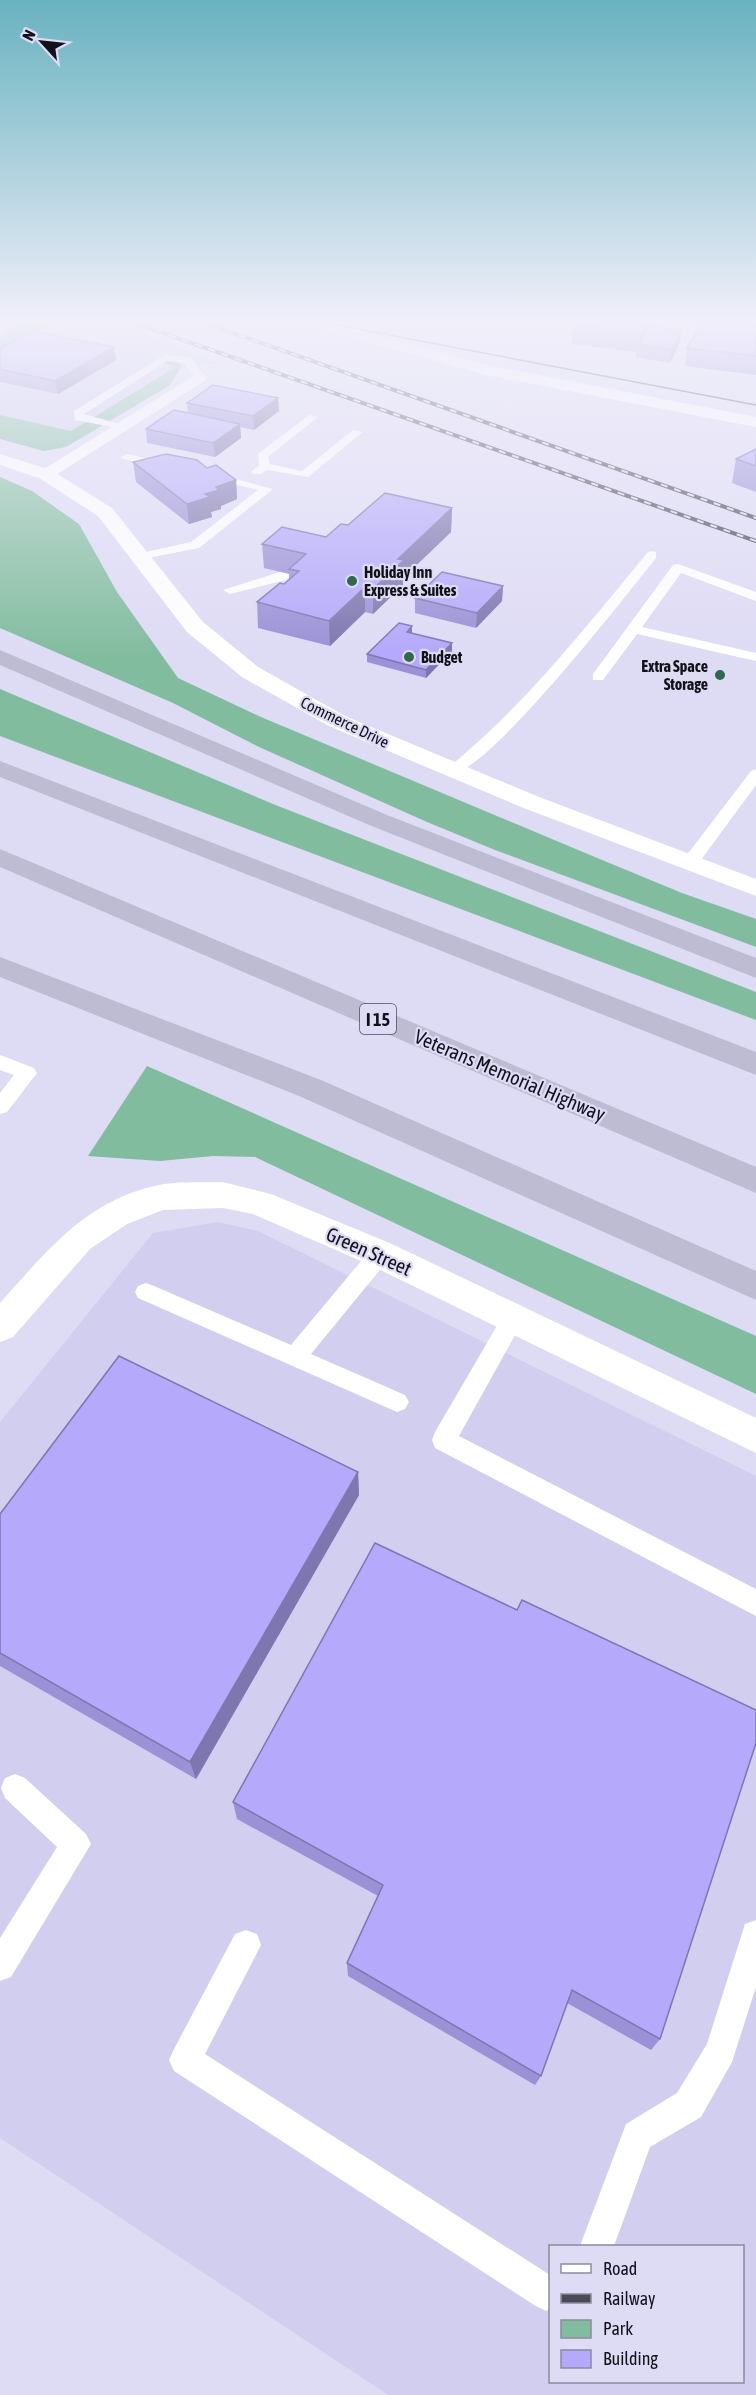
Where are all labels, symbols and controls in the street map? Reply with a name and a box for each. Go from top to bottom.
north arrow [12,12,72,72]
text: N [18,27,39,43]
place label: Holiday Inn Express & Suites [364,563,457,599]
marker: Holiday Inn Express & Suites [345,574,359,588]
place label: Budget [421,648,463,666]
marker: Budget [402,650,416,664]
place label: Extra Space Storage [641,657,708,693]
marker: Extra Space Storage [713,668,727,682]
street label: Commerce Drive [298,693,392,751]
road number: I 15 [360,1004,396,1034]
street label: Veterans Memorial Highway [411,1024,609,1126]
street label: Green Street [323,1222,415,1280]
legend [549,2245,744,2383]
text: Road [603,2258,637,2279]
text: Railway [603,2288,655,2309]
text: Park [603,2318,633,2339]
text: Building [603,2348,658,2369]

